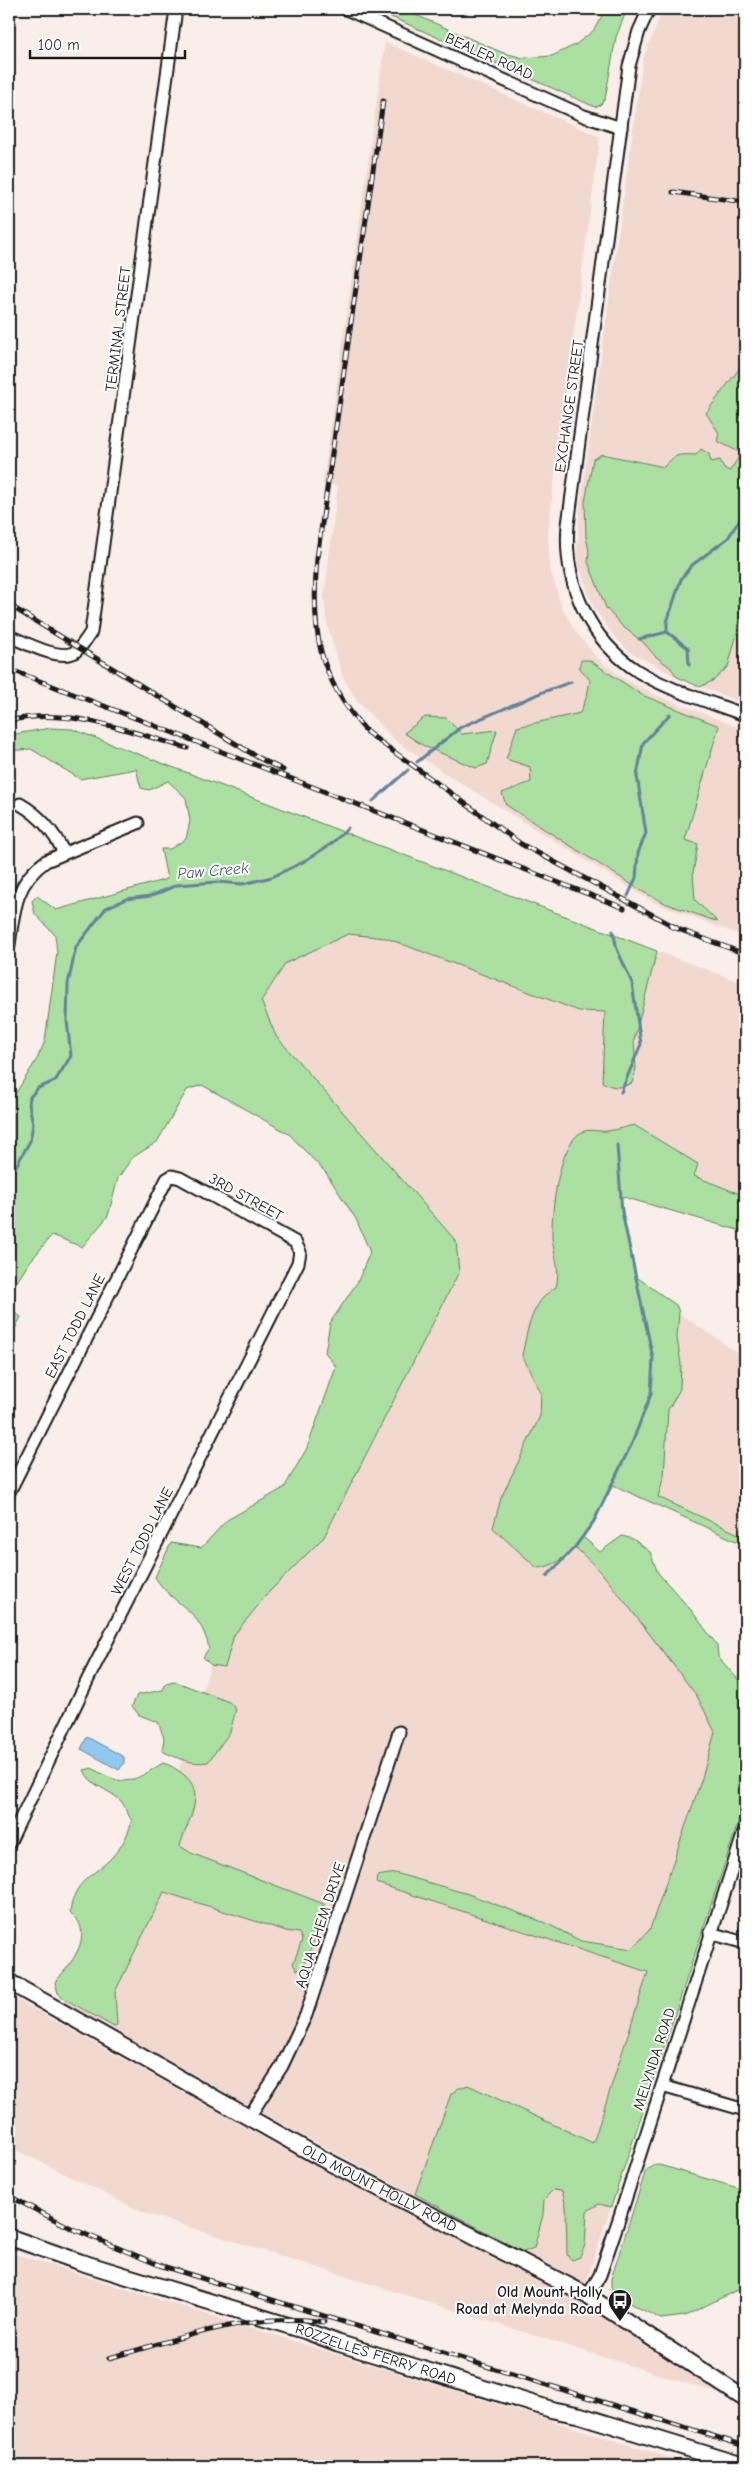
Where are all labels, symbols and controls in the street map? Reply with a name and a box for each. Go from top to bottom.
scale bar [30,28,185,60]
street label: BEALER ROAD [442,29,536,83]
text: 100 m [38,36,80,54]
street label: TERMINAL STREET [101,265,135,393]
street label: EXCHANGE STREET [551,338,587,473]
water label: Paw Creek [177,859,250,883]
street label: 3RD STREET [206,1169,286,1225]
street label: EAST TODD LANE [41,1271,109,1381]
street label: WEST TODD LANE [107,1484,177,1598]
street label: AQUA CHEM DRIVE [291,1860,349,1990]
street label: MELYNDA ROAD [629,2006,679,2112]
street label: OLD MOUNT HOLLY ROAD [299,2140,460,2236]
place label: Old Mount Holly Road at Melynda Road [456,2283,602,2318]
bus stop icon: Old Mount Holly Road at Melynda Road [607,2288,633,2322]
street label: ROZZELLES FERRY ROAD [293,2319,458,2388]

